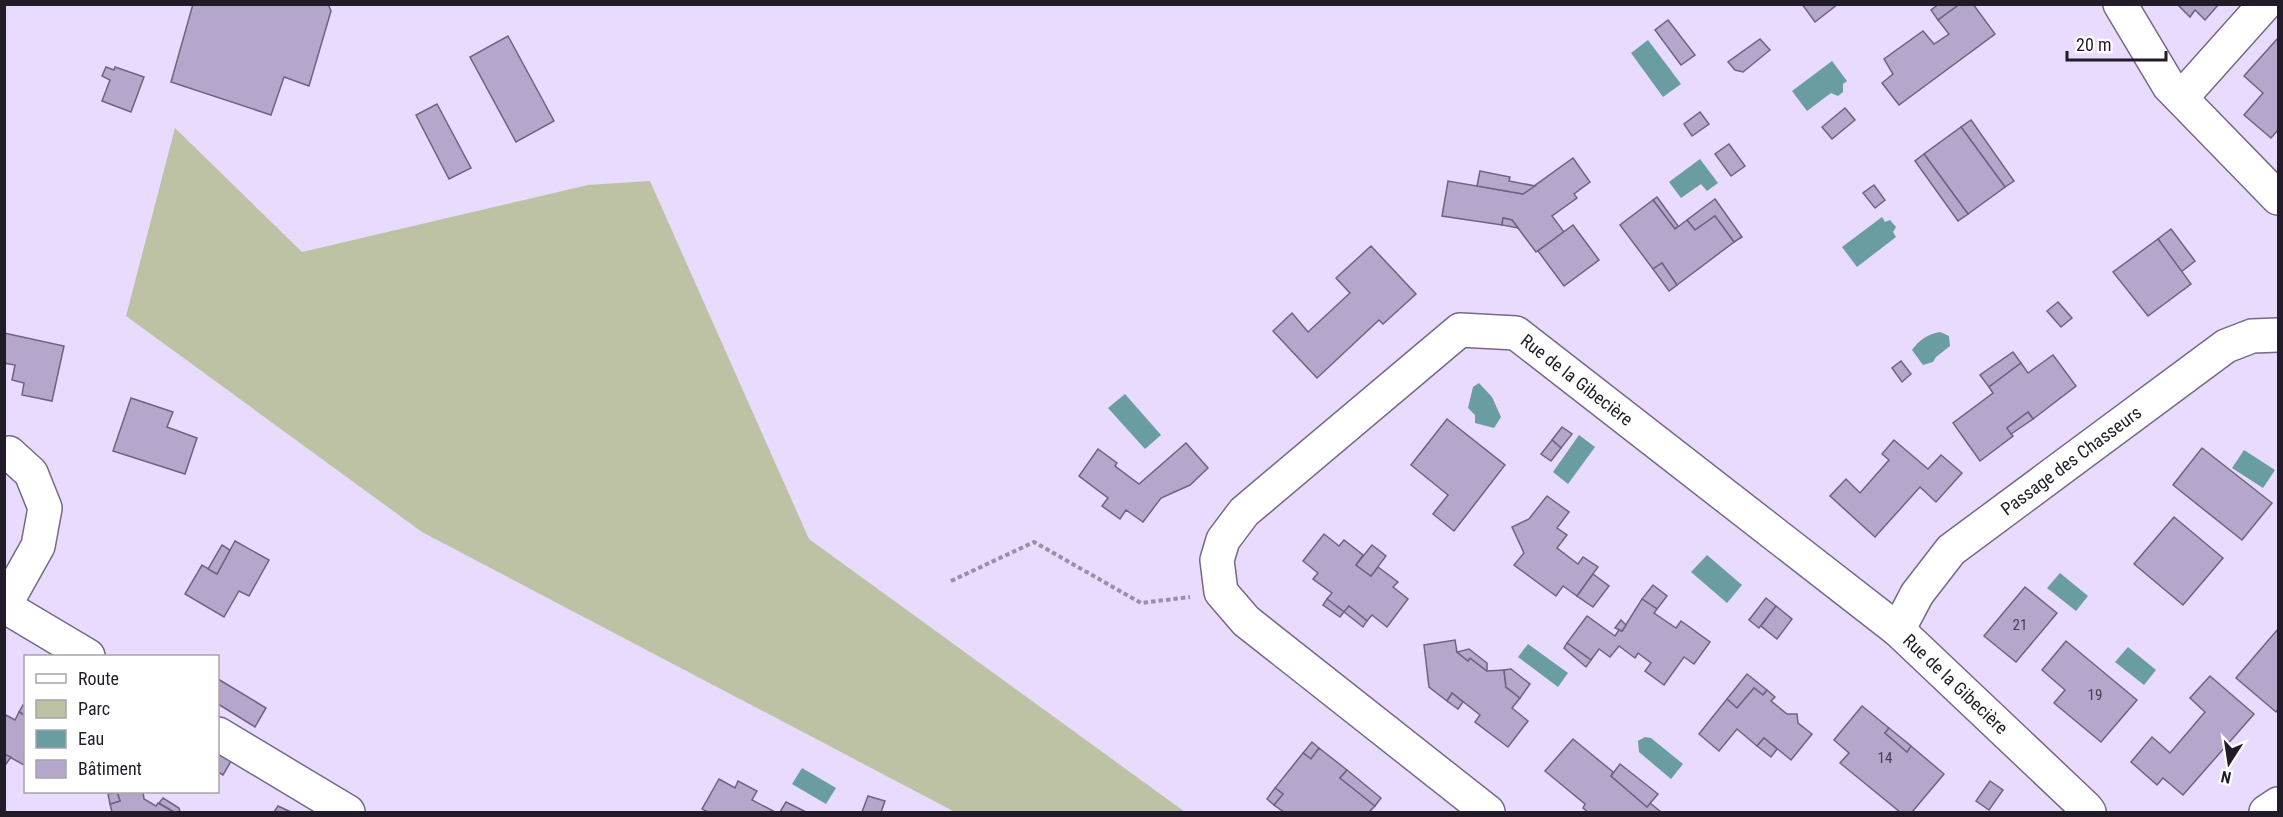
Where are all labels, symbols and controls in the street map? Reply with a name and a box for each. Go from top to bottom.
scale bar [2067,24,2166,62]
text: 20 m [2076,34,2111,55]
street label: Rue de la Gibecière [1517,330,1637,430]
street label: Passage des Chasseurs [1997,401,2145,519]
house number: 21 [2013,616,2027,634]
street label: Rue de la Gibecière [1899,629,2012,738]
legend [24,655,219,793]
text: Route [78,668,119,689]
house number: 19 [2088,686,2102,704]
text: Parc [78,698,110,719]
text: Eau [78,728,104,749]
north arrow [2199,733,2259,793]
house number: 14 [1878,749,1892,767]
text: Bâtiment [78,758,142,779]
text: N [2219,767,2233,787]

